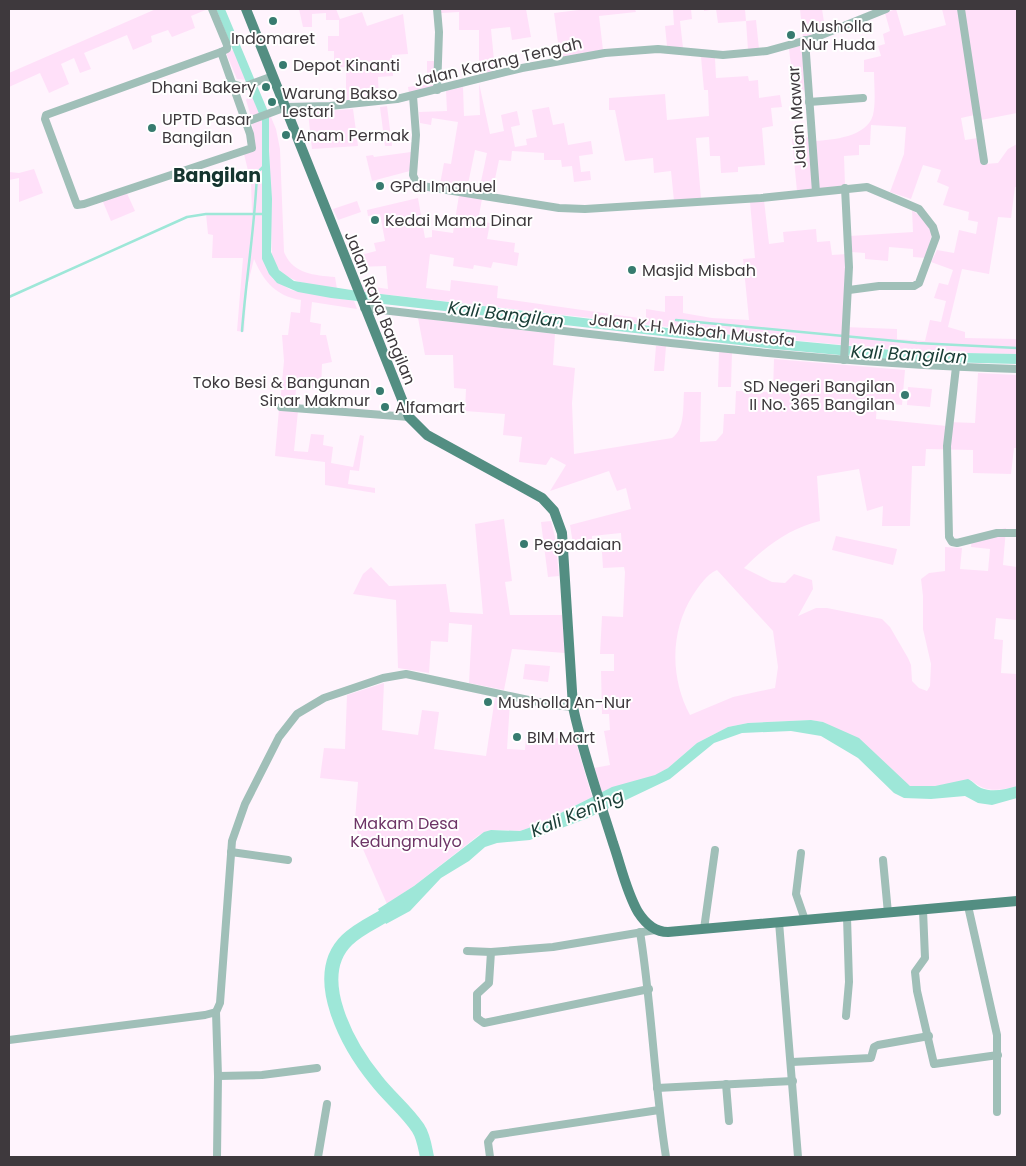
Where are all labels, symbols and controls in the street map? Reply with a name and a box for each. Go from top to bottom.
marker: Indomaret [267,15,279,27]
place label: Musholla Nur Huda [801,15,876,56]
place label: Indomaret [231,27,315,50]
marker: Musholla Nur Huda [785,29,797,41]
street label: Jalan Karang Tengah [412,31,584,93]
place label: Depot Kinanti [293,54,400,77]
marker: Depot Kinanti [277,59,289,71]
street label: Jalan Mawar [782,65,812,169]
place label: Dhani Bakery [151,76,256,99]
marker: Dhani Bakery [260,81,272,93]
place label: Warung Bakso Lestari [282,82,397,123]
marker: Warung Bakso Lestari [266,96,278,108]
place label: UPTD Pasar Bangilan [162,108,252,149]
marker: UPTD Pasar Bangilan [146,122,158,134]
place label: Anam Permak [296,124,410,147]
marker: Anam Permak [280,129,292,141]
district label: Bangilan [173,162,261,189]
place label: GPdI Imanuel [390,175,496,198]
marker: GPdI Imanuel [374,180,386,192]
place label: Kedai Mama Dinar [385,209,533,232]
marker: Kedai Mama Dinar [369,214,381,226]
street label: Jalan Raya Bangilan [339,228,421,388]
place label: Masjid Misbah [642,259,756,282]
marker: Masjid Misbah [626,264,638,276]
water label: Kali Bangilan [447,294,565,334]
street label: Jalan K.H. Misbah Mustofa [588,308,796,352]
water label: Kali Bangilan [850,338,968,370]
place label: Toko Besi & Bangunan Sinar Makmur [193,371,370,412]
place label: SD Negeri Bangilan II No. 365 Bangilan [743,375,895,416]
marker: Toko Besi & Bangunan Sinar Makmur [374,385,386,397]
marker: SD Negeri Bangilan II No. 365 Bangilan [899,389,911,401]
place label: Alfamart [395,396,465,419]
marker: Alfamart [379,401,391,413]
place label: Pegadaian [534,533,621,556]
marker: Pegadaian [518,538,530,550]
place label: Musholla An-Nur [498,691,631,714]
marker: Musholla An-Nur [482,696,494,708]
place label: BIM Mart [527,726,595,749]
marker: BIM Mart [511,731,523,743]
water label: Kali Kening [527,783,627,843]
park label: Makam Desa Kedungmulyo [350,812,462,853]

